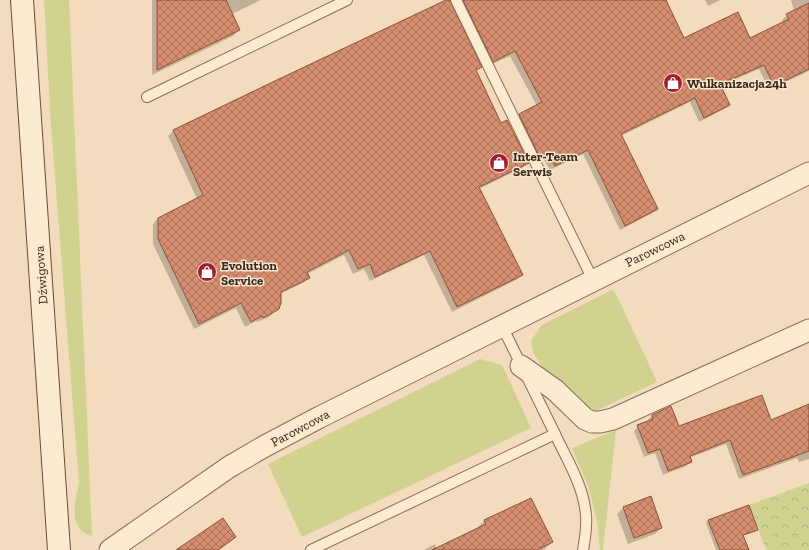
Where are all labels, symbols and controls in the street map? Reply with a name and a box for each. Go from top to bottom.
shop icon: Wulkanizacja24h [662,72,684,94]
place label: Wulkanizacja24h [687,76,787,92]
place label: Inter-Team Serwis [513,149,579,179]
shop icon: Inter-Team Serwis [488,152,510,174]
street label: Parowcowa [623,228,688,270]
street label: Dźwigowa [31,245,51,305]
place label: Evolution Service [221,258,277,288]
shop icon: Evolution Service [196,261,218,283]
street label: Parowcowa [268,406,333,450]

